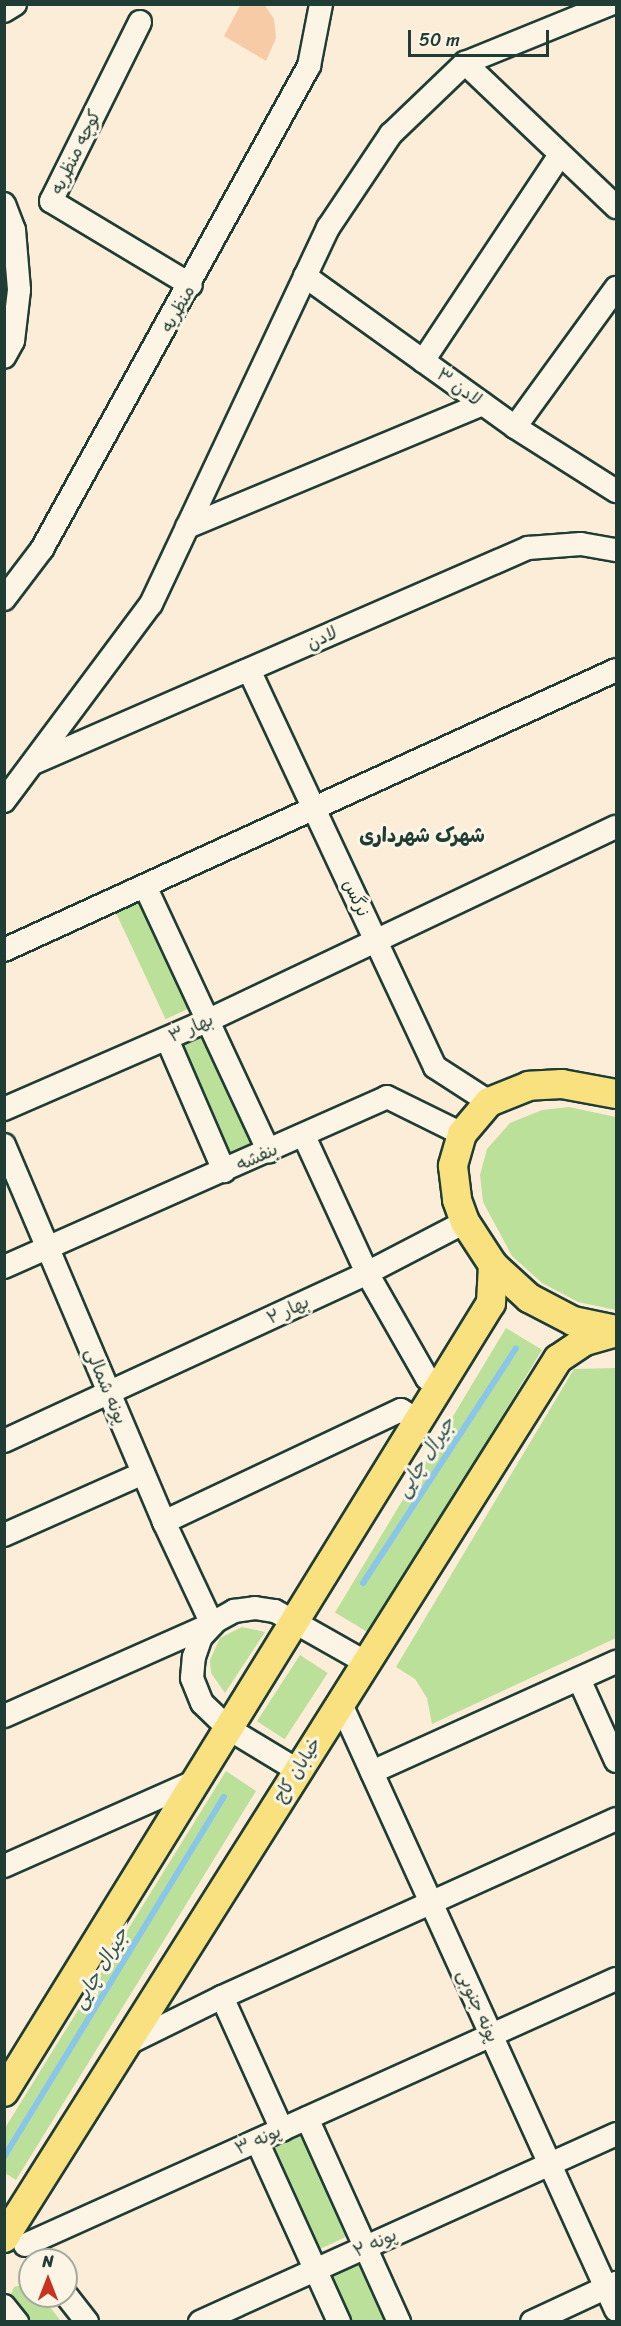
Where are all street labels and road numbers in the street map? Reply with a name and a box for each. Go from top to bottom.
street label: کوچه منظریه [46,106,106,198]
street label: منظریه [156,282,200,336]
street label: لادن ۳ [432,363,486,411]
street label: لادن [303,622,341,654]
street label: نرگس [338,876,374,920]
street label: بهار ۳ [165,1009,217,1047]
street label: بنفشه [233,1138,281,1176]
street label: بهار ۲ [263,1291,313,1329]
street label: پونه شمالی [80,1345,132,1427]
street label: خیابان کاج [269,1733,325,1807]
street label: پونه جنوبی [452,1966,504,2046]
street label: پونه ۳ [232,2120,284,2160]
street label: پونه ۲ [350,2224,400,2262]

